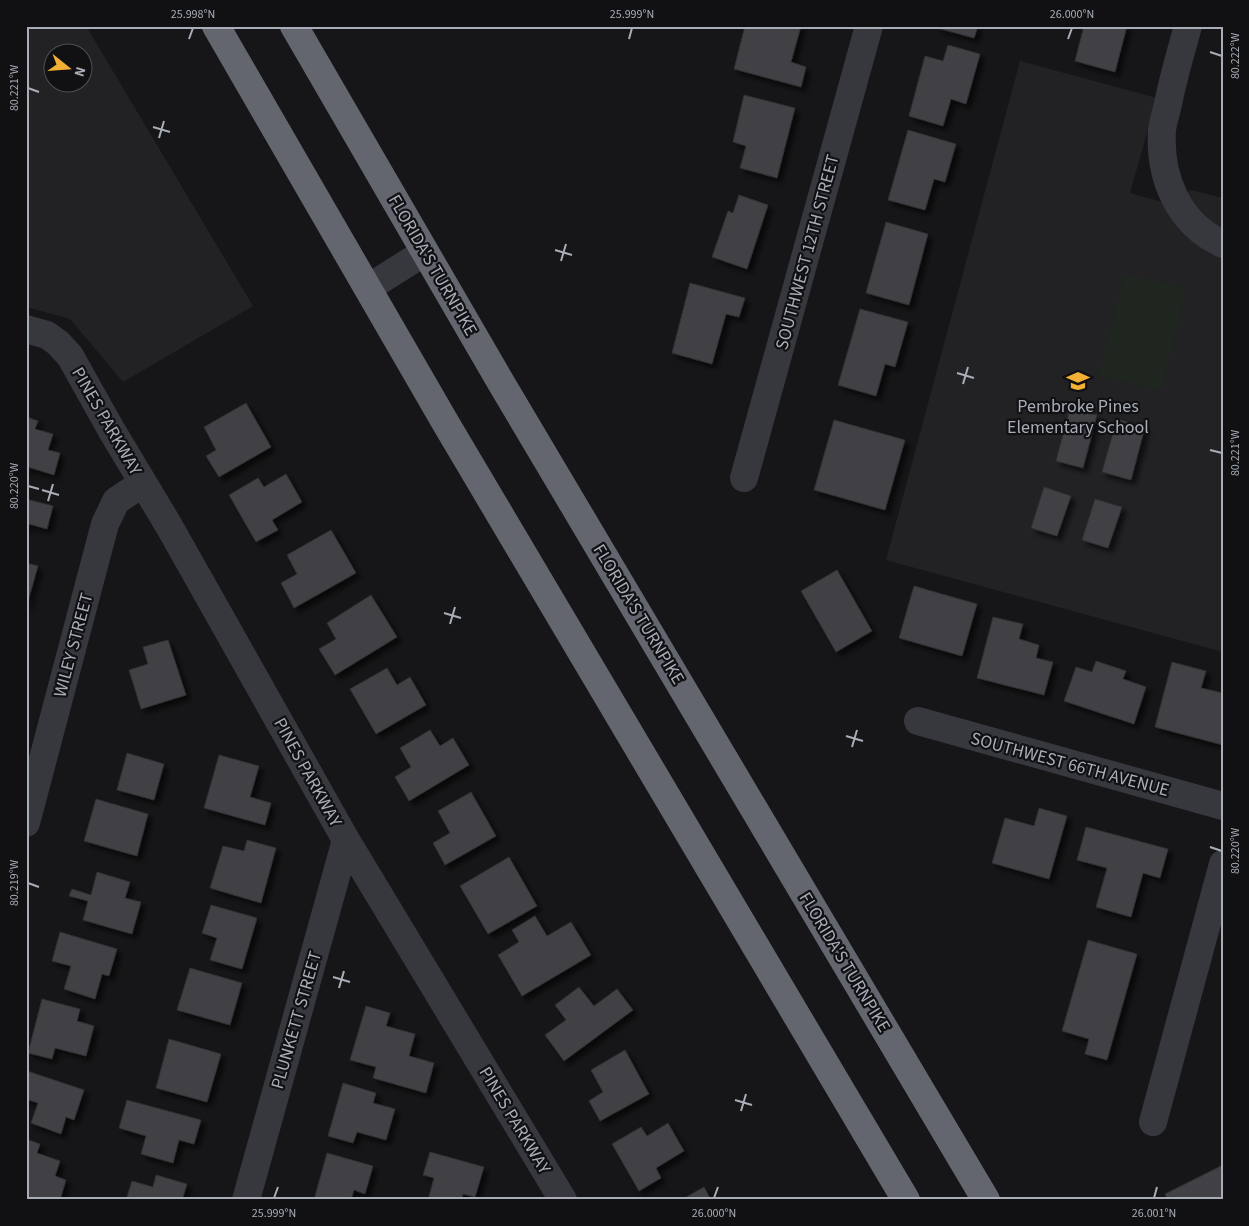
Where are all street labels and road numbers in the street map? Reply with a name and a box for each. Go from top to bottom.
street label: SOUTHWEST 12TH STREET [769,151,846,353]
street label: FLORIDA'S TURNPIKE [382,190,483,340]
street label: PINES PARKWAY [65,363,148,480]
street label: FLORIDA'S TURNPIKE [587,540,690,689]
street label: WILEY STREET [48,590,100,700]
street label: PINES PARKWAY [267,713,348,832]
street label: SOUTHWEST 66TH AVENUE [968,726,1172,803]
street label: FLORIDA'S TURNPIKE [793,888,896,1037]
street label: PLUNKETT STREET [265,948,328,1092]
street label: PINES PARKWAY [473,1062,557,1179]

